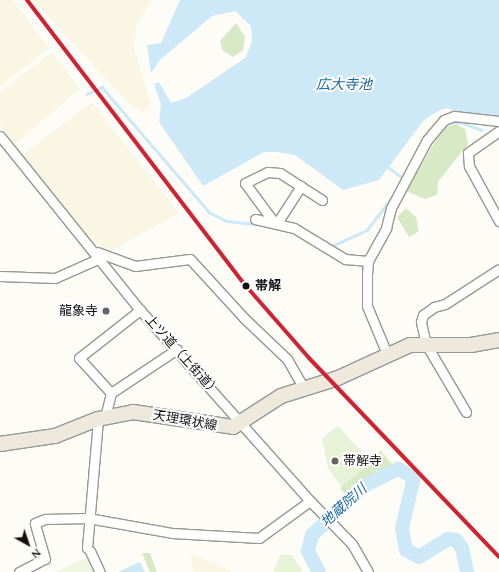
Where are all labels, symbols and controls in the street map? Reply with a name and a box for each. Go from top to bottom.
water label: 広大寺池 [316,77,372,93]
place label: 帯解 [255,278,281,294]
marker: 帯解 [240,280,252,292]
place label: 龍象寺 [59,303,98,319]
marker: 龍象寺 [101,306,111,316]
street label: 上ツ道（上街道） [141,312,223,400]
street label: 天理環状線 [152,408,218,434]
place label: 帯解寺 [343,453,382,469]
marker: 帯解寺 [330,456,340,466]
water label: 地蔵院川 [318,481,370,531]
north arrow [8,524,48,564]
text: N [27,544,45,563]

